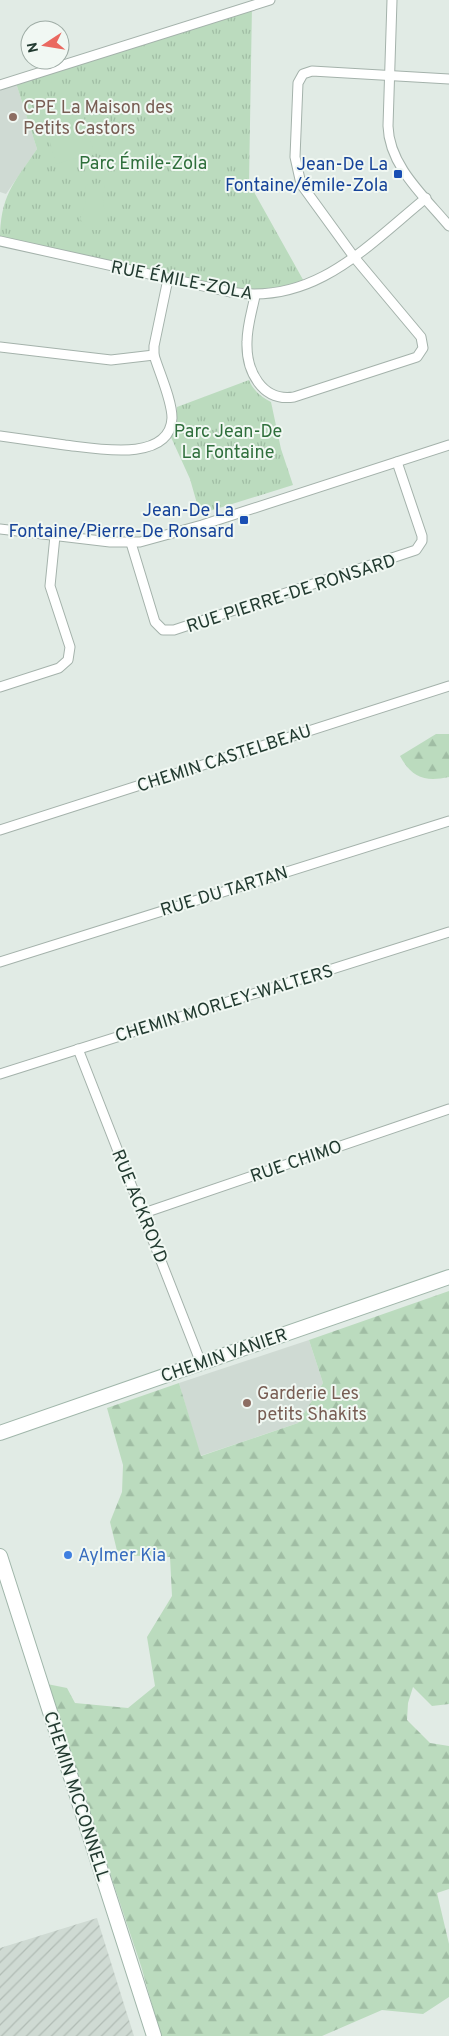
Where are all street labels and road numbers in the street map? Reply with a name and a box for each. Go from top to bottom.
street label: RUE ÉMILE-ZOLA [109,254,255,307]
street label: RUE PIERRE-DE RONSARD [184,550,399,639]
street label: CHEMIN CASTELBEAU [134,720,315,799]
street label: RUE DU TARTAN [158,862,291,923]
street label: CHEMIN MORLEY-WALTERS [113,960,336,1049]
street label: RUE CHIMO [247,1136,346,1189]
street label: RUE ACKROYD [105,1146,172,1267]
street label: CHEMIN VANIER [158,1324,291,1389]
street label: CHEMIN MCCONNELL [37,1708,114,1884]

